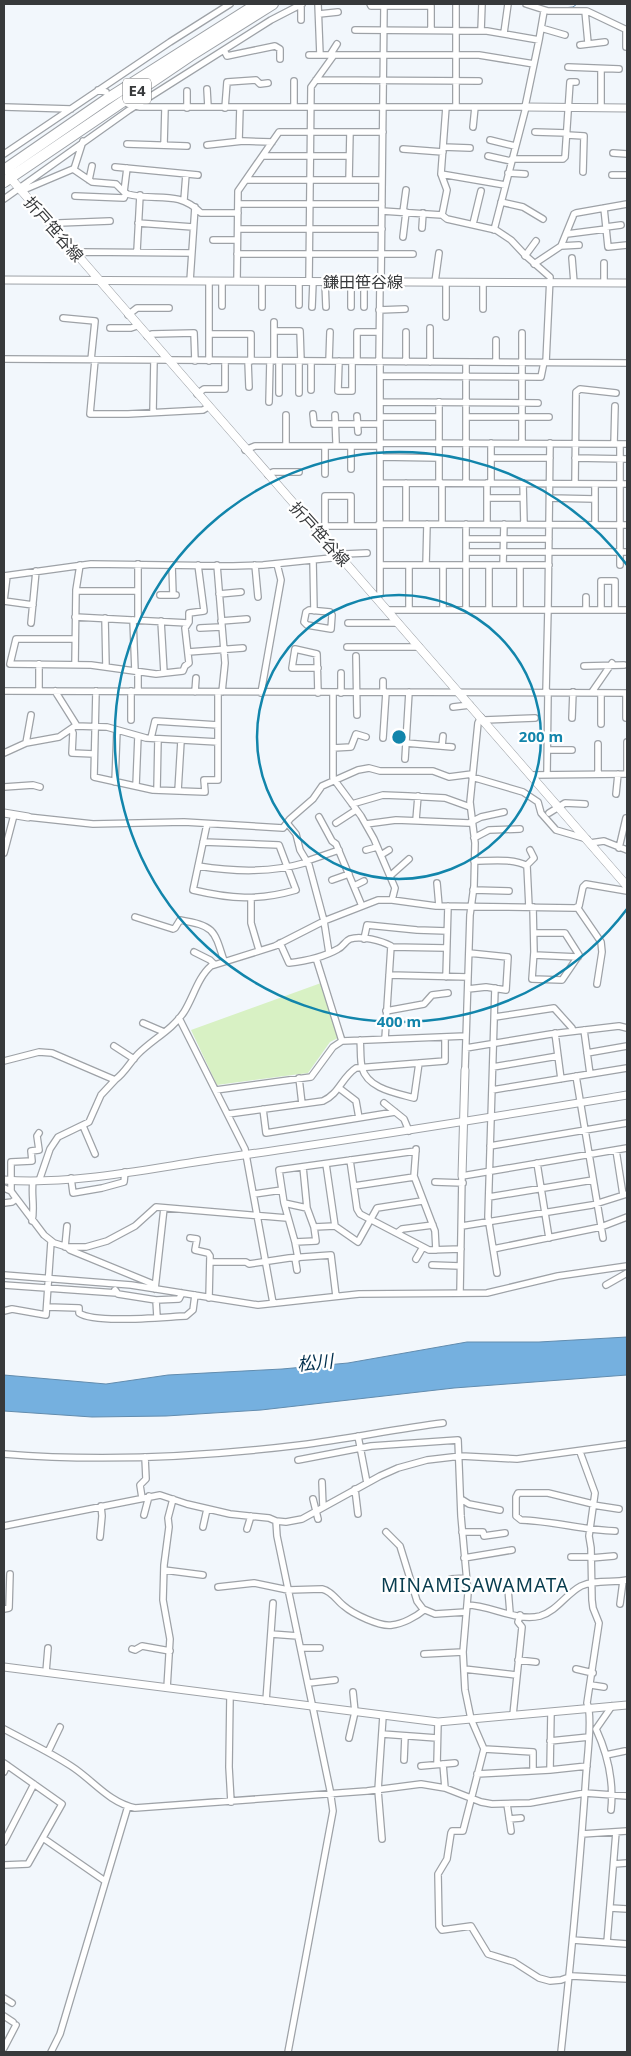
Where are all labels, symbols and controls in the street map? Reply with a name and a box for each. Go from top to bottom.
road number: E4 [123,78,151,104]
street label: 折戸笹谷線 [19,192,89,266]
street label: 鎌田笹谷線 [323,271,403,293]
street label: 折戸笹谷線 [285,497,355,571]
text: 200 m [519,726,563,746]
centre of rings [390,728,408,746]
text: 400 m [377,1011,421,1031]
water label: 松川 [296,1348,336,1376]
district label: MINAMISAWAMATA [381,1572,569,1598]

